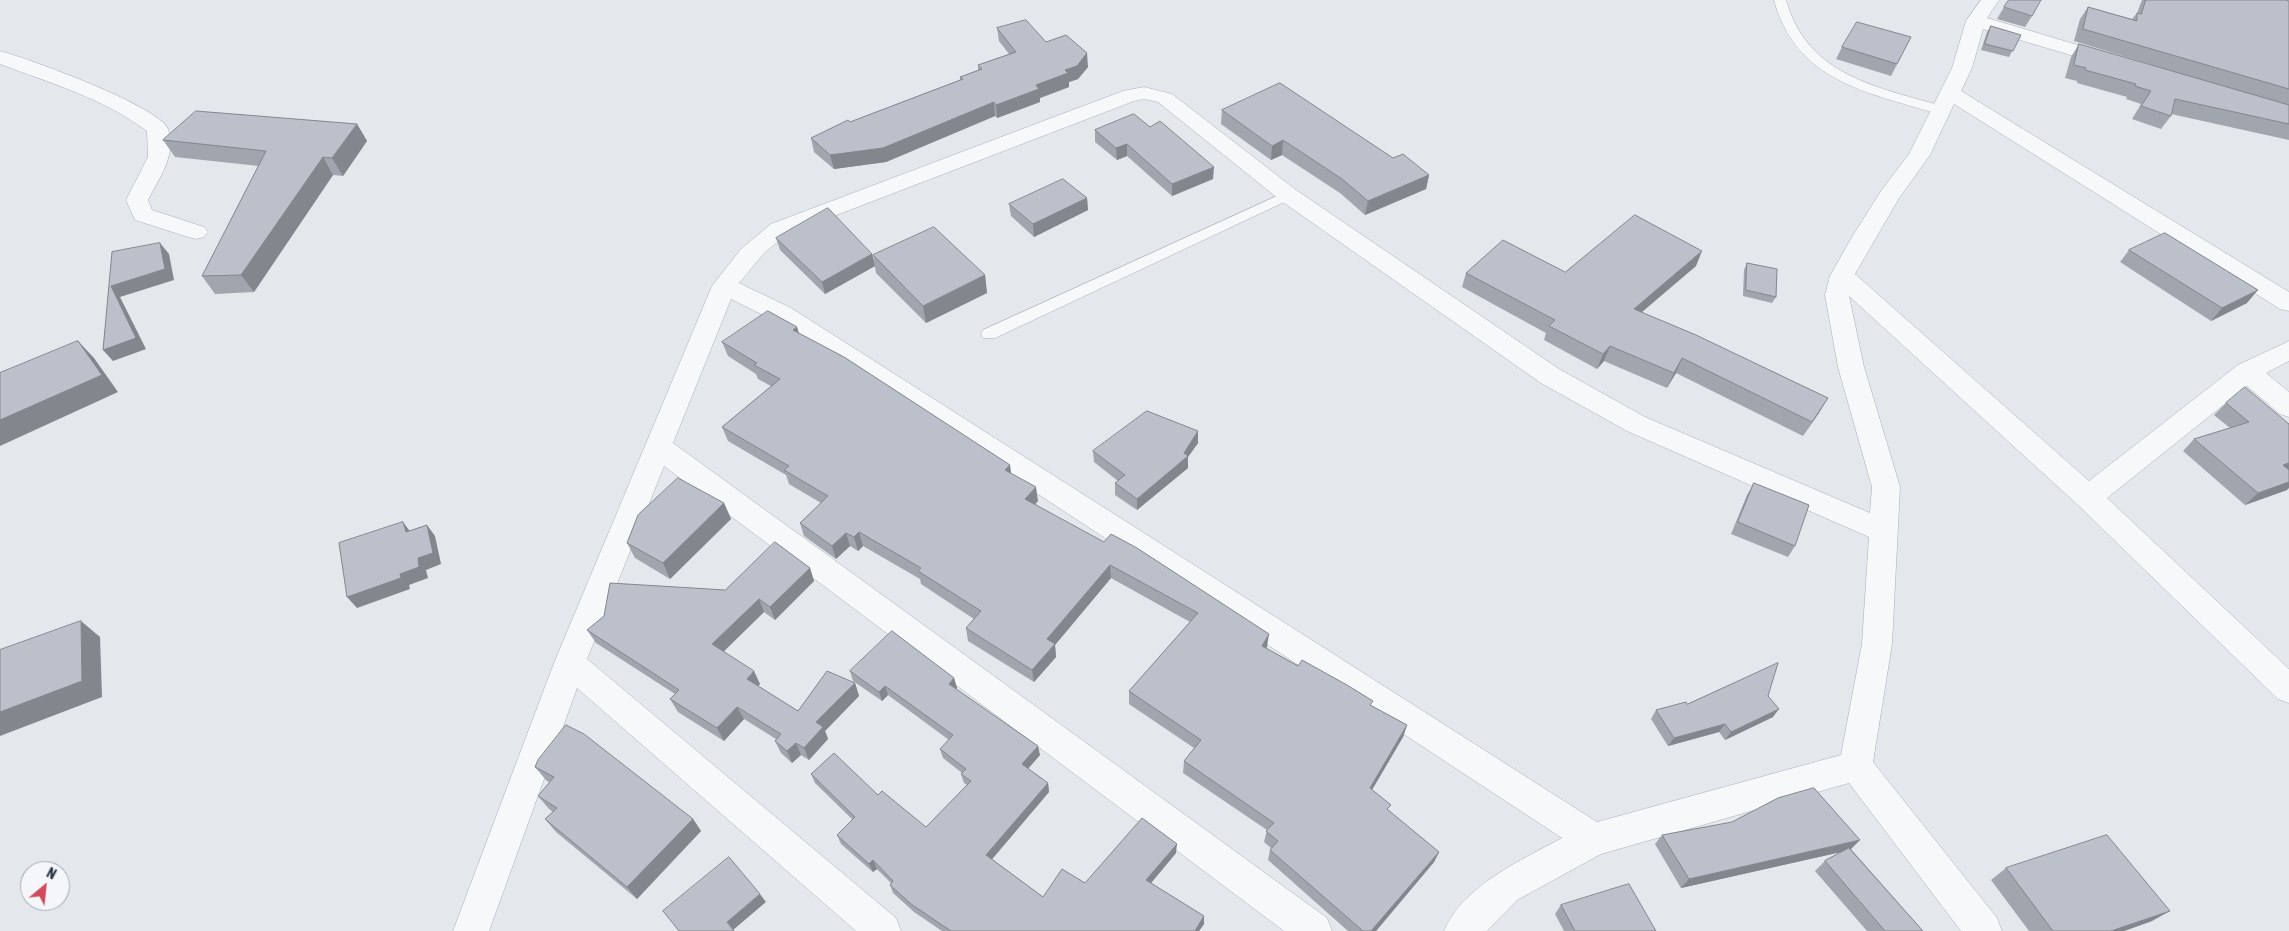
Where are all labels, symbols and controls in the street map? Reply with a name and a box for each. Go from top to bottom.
north arrow [20,861,70,911]
text: N [44,865,59,883]

